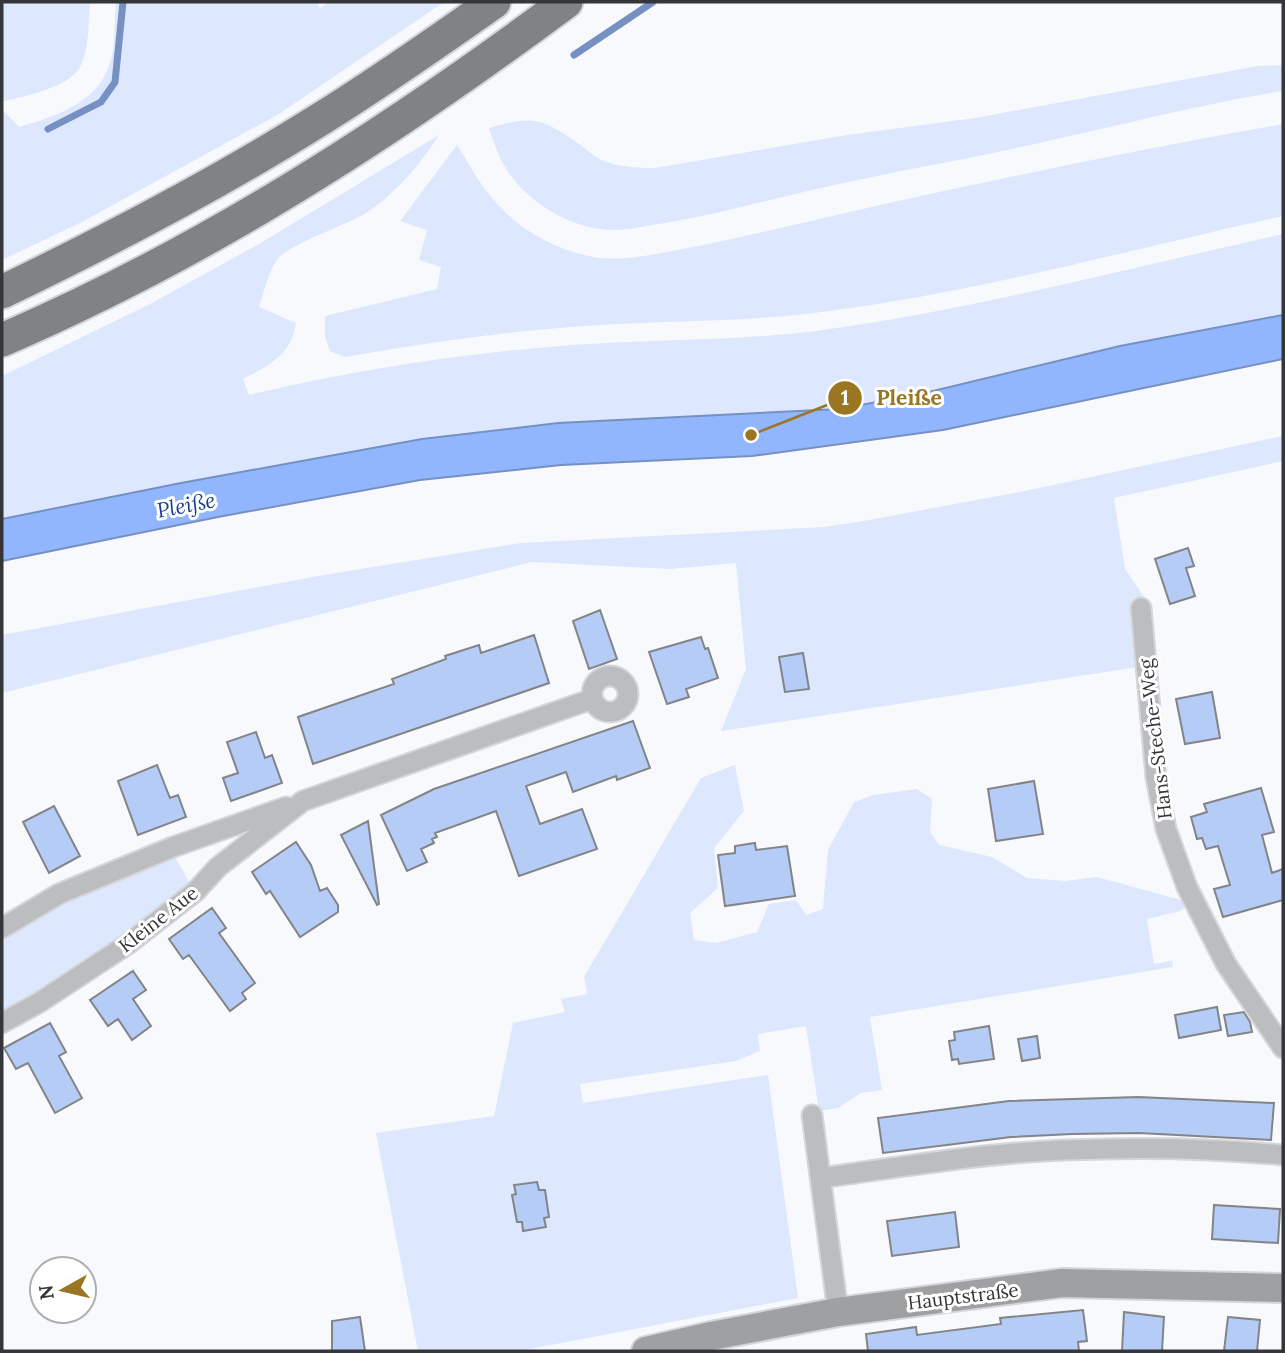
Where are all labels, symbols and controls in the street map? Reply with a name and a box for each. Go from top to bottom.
callout: Pleiße [827,377,956,419]
text: 1 [841,384,849,411]
text: Pleiße [876,384,942,411]
water label: Pleiße [154,486,218,524]
street label: Hans-Steche-Weg [1133,657,1177,821]
street label: Kleine Aue [114,881,202,957]
north arrow [28,1255,98,1325]
street label: Hauptstraße [906,1277,1020,1315]
text: N [33,1283,59,1301]

